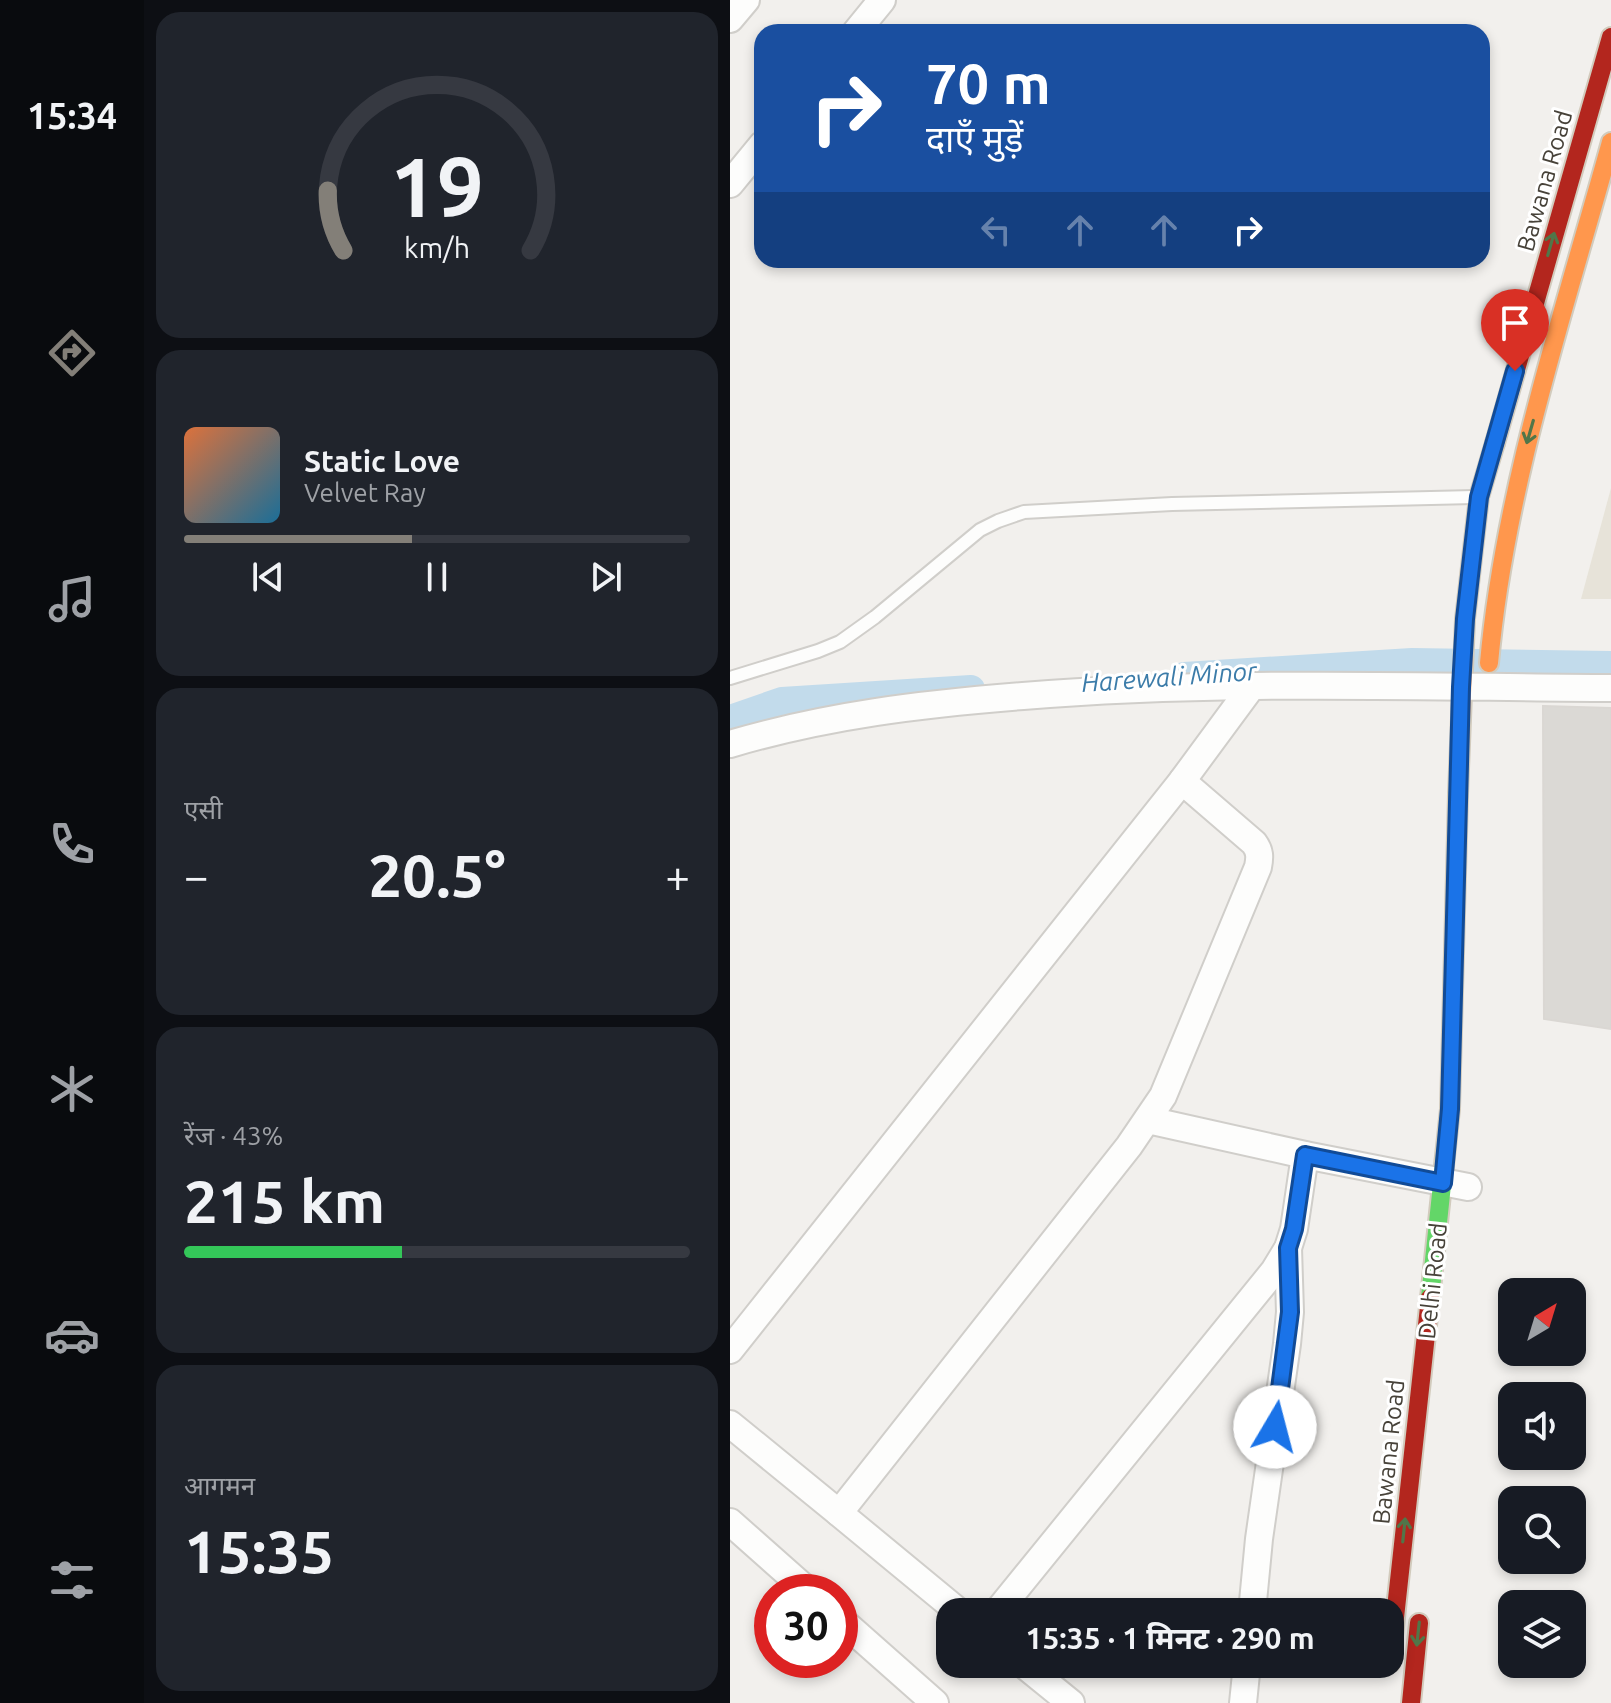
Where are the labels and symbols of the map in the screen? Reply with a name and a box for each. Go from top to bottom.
street label: Bawana Road [1512,107,1578,254]
one-way arrow [1544,232,1559,258]
pin [1481,289,1549,371]
one-way arrow [1522,419,1537,445]
water label: Harewali Minor [1080,656,1259,697]
street label: Delhi Road [1413,1221,1452,1340]
north arrow [1498,1278,1586,1366]
street label: Bawana Road [1367,1378,1410,1526]
position arrow [1233,1385,1317,1469]
one-way arrow [1397,1517,1412,1543]
speed limit sign: 30 [754,1574,858,1678]
one-way arrow [1411,1620,1426,1647]

